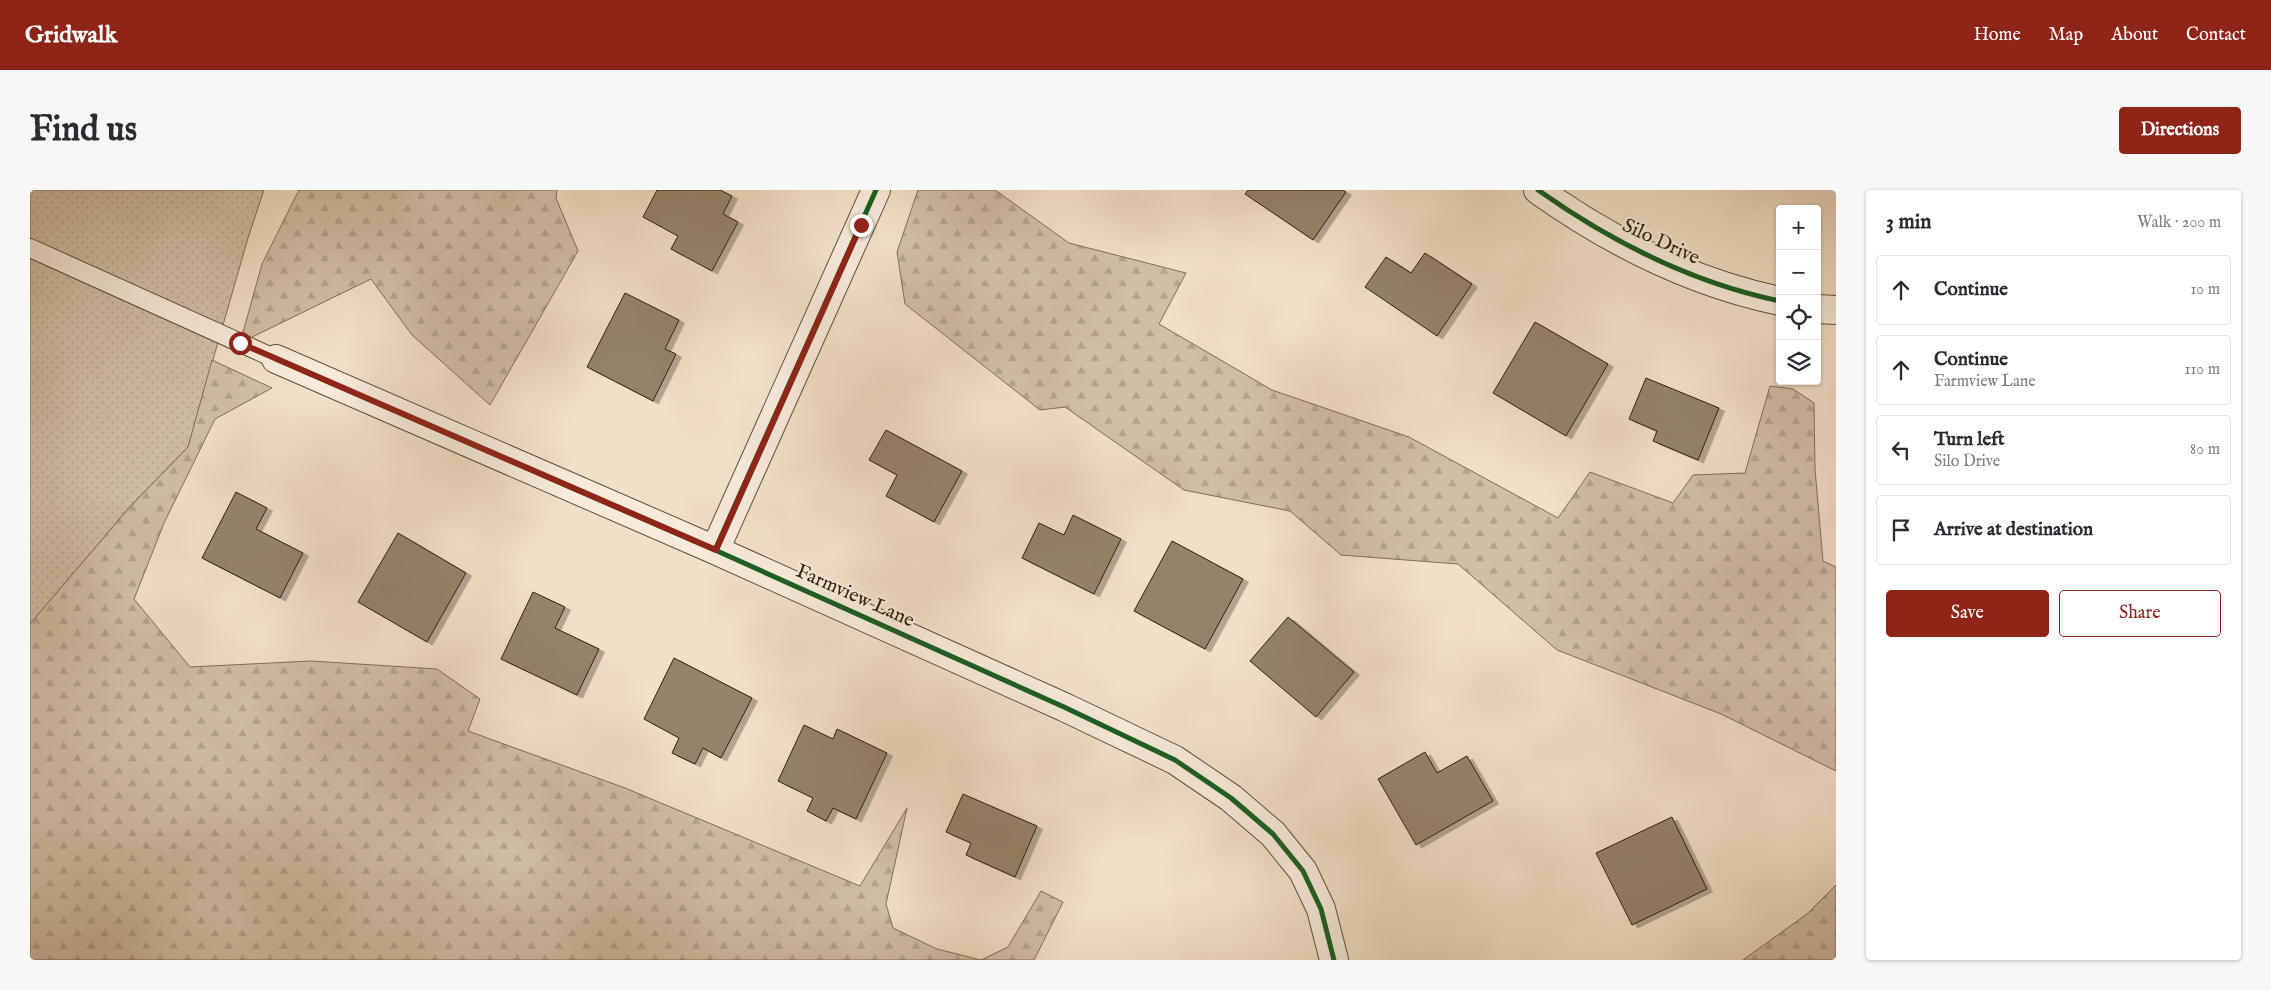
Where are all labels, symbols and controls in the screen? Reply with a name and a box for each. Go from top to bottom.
text: Gridwalk [25,20,117,51]
text: Home [1974,24,2021,47]
text: Map [2049,24,2083,47]
text: About [2111,24,2158,47]
text: Contact [2186,24,2246,47]
button: Directions [2119,107,2241,154]
text: Find us [30,108,137,153]
map controls [1776,205,1821,385]
button: + [1776,205,1821,250]
text: 3 min [1886,209,1931,236]
street label: Silo Drive [1618,213,1704,271]
text: Walk · 200 m [2137,213,2221,233]
route end [850,214,873,237]
button: − [1776,250,1821,295]
icon: ahead [1887,276,1915,304]
text: Continue [1934,278,2008,302]
text: 10 m [2190,280,2220,300]
button: locate [1776,295,1821,340]
route start [229,332,252,355]
button: layers [1776,340,1821,385]
text: Continue [1934,348,2008,372]
icon: ahead [1887,356,1915,384]
text: 110 m [2184,360,2220,380]
text: Farmview Lane [1934,372,2036,392]
text: Turn left [1934,428,2005,452]
icon: left [1887,436,1915,464]
text: 80 m [2190,440,2220,460]
text: Silo Drive [1934,452,2000,472]
icon: arrive [1887,516,1915,544]
text: Arrive at destination [1934,518,2093,542]
street label: Farmview Lane [792,559,918,633]
button: Save [1886,590,2049,637]
button: Share [2059,590,2221,637]

